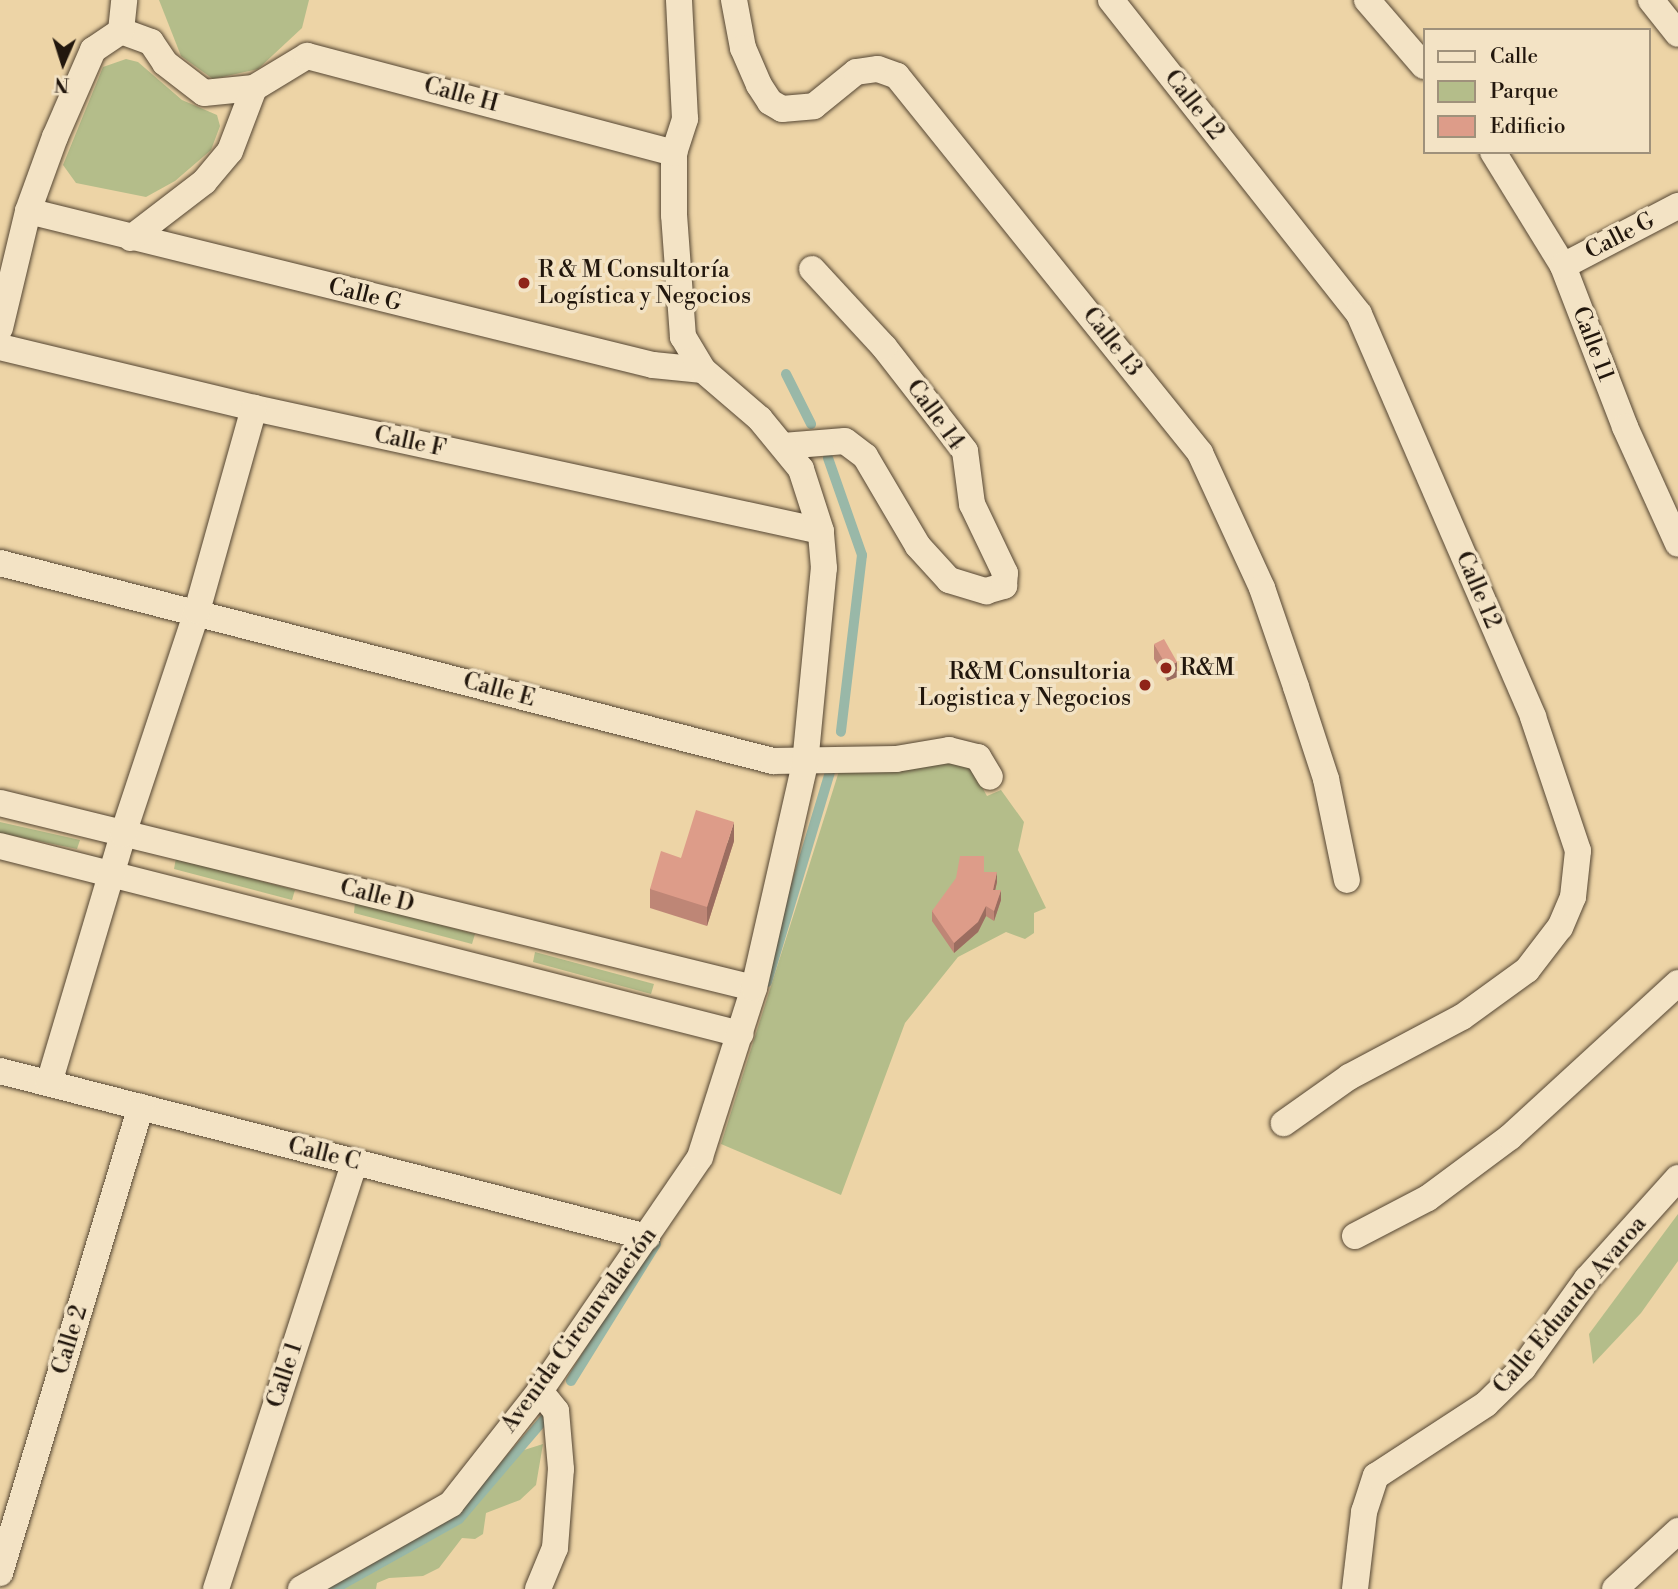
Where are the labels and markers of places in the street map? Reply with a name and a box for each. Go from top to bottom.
place label: R & M Consultoría Logística y Negocios [538,256,751,310]
marker: R & M Consultoría Logística y Negocios [516,275,532,291]
place label: R&M [1180,654,1235,682]
place label: R&M Consultoria Logistica y Negocios [918,658,1131,712]
marker: R&M [1158,660,1174,676]
marker: R&M Consultoria Logistica y Negocios [1137,677,1153,693]

